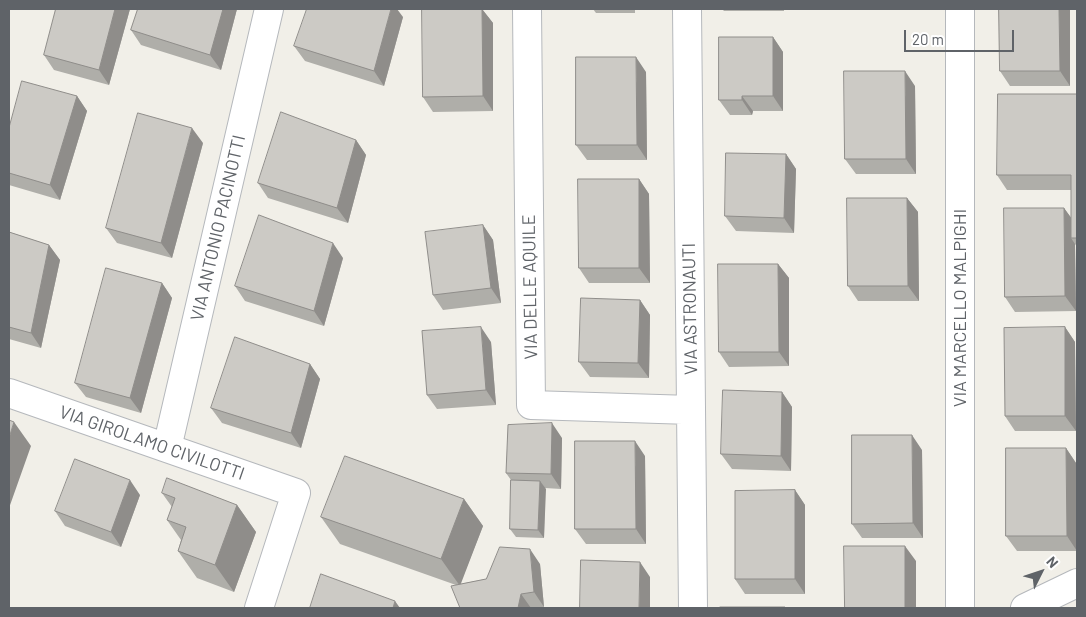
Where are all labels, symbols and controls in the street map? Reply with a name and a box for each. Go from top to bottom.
scale bar [906,20,1016,52]
text: 20 m [912,30,944,48]
street label: VIA ANTONIO PACINOTTI [186,133,250,323]
street label: VIA MARCELLO MALPIGHI [949,209,971,407]
street label: VIA DELLE AQUILE [518,214,542,360]
street label: VIA ASTRONAUTI [678,243,702,375]
street label: VIA GIROLAMO CIVILOTTI [57,401,247,485]
north arrow [1016,547,1066,597]
text: N [1043,553,1062,571]

